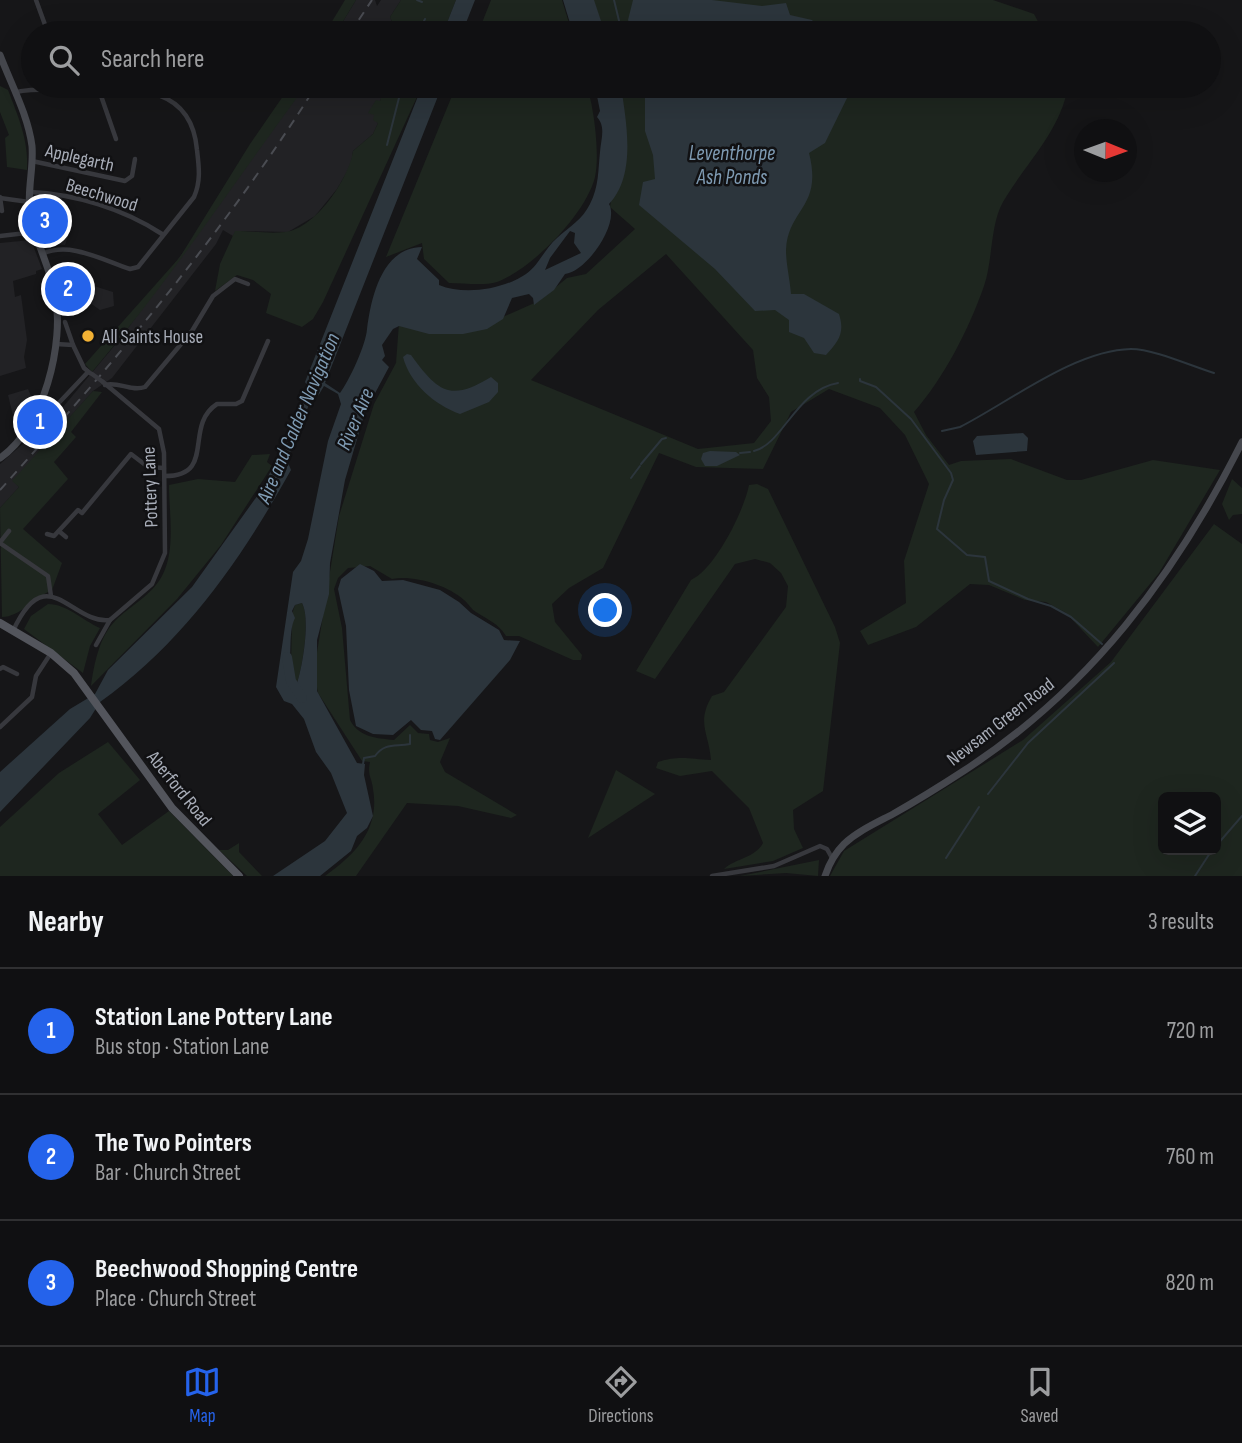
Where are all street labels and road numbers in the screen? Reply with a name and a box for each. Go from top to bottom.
street label: Applegarth [42,139,116,178]
street label: Beechwood [63,174,140,217]
street label: Pottery Lane [138,446,163,528]
street label: Newsam Green Road [943,673,1059,771]
street label: Aberford Road [141,746,216,831]

